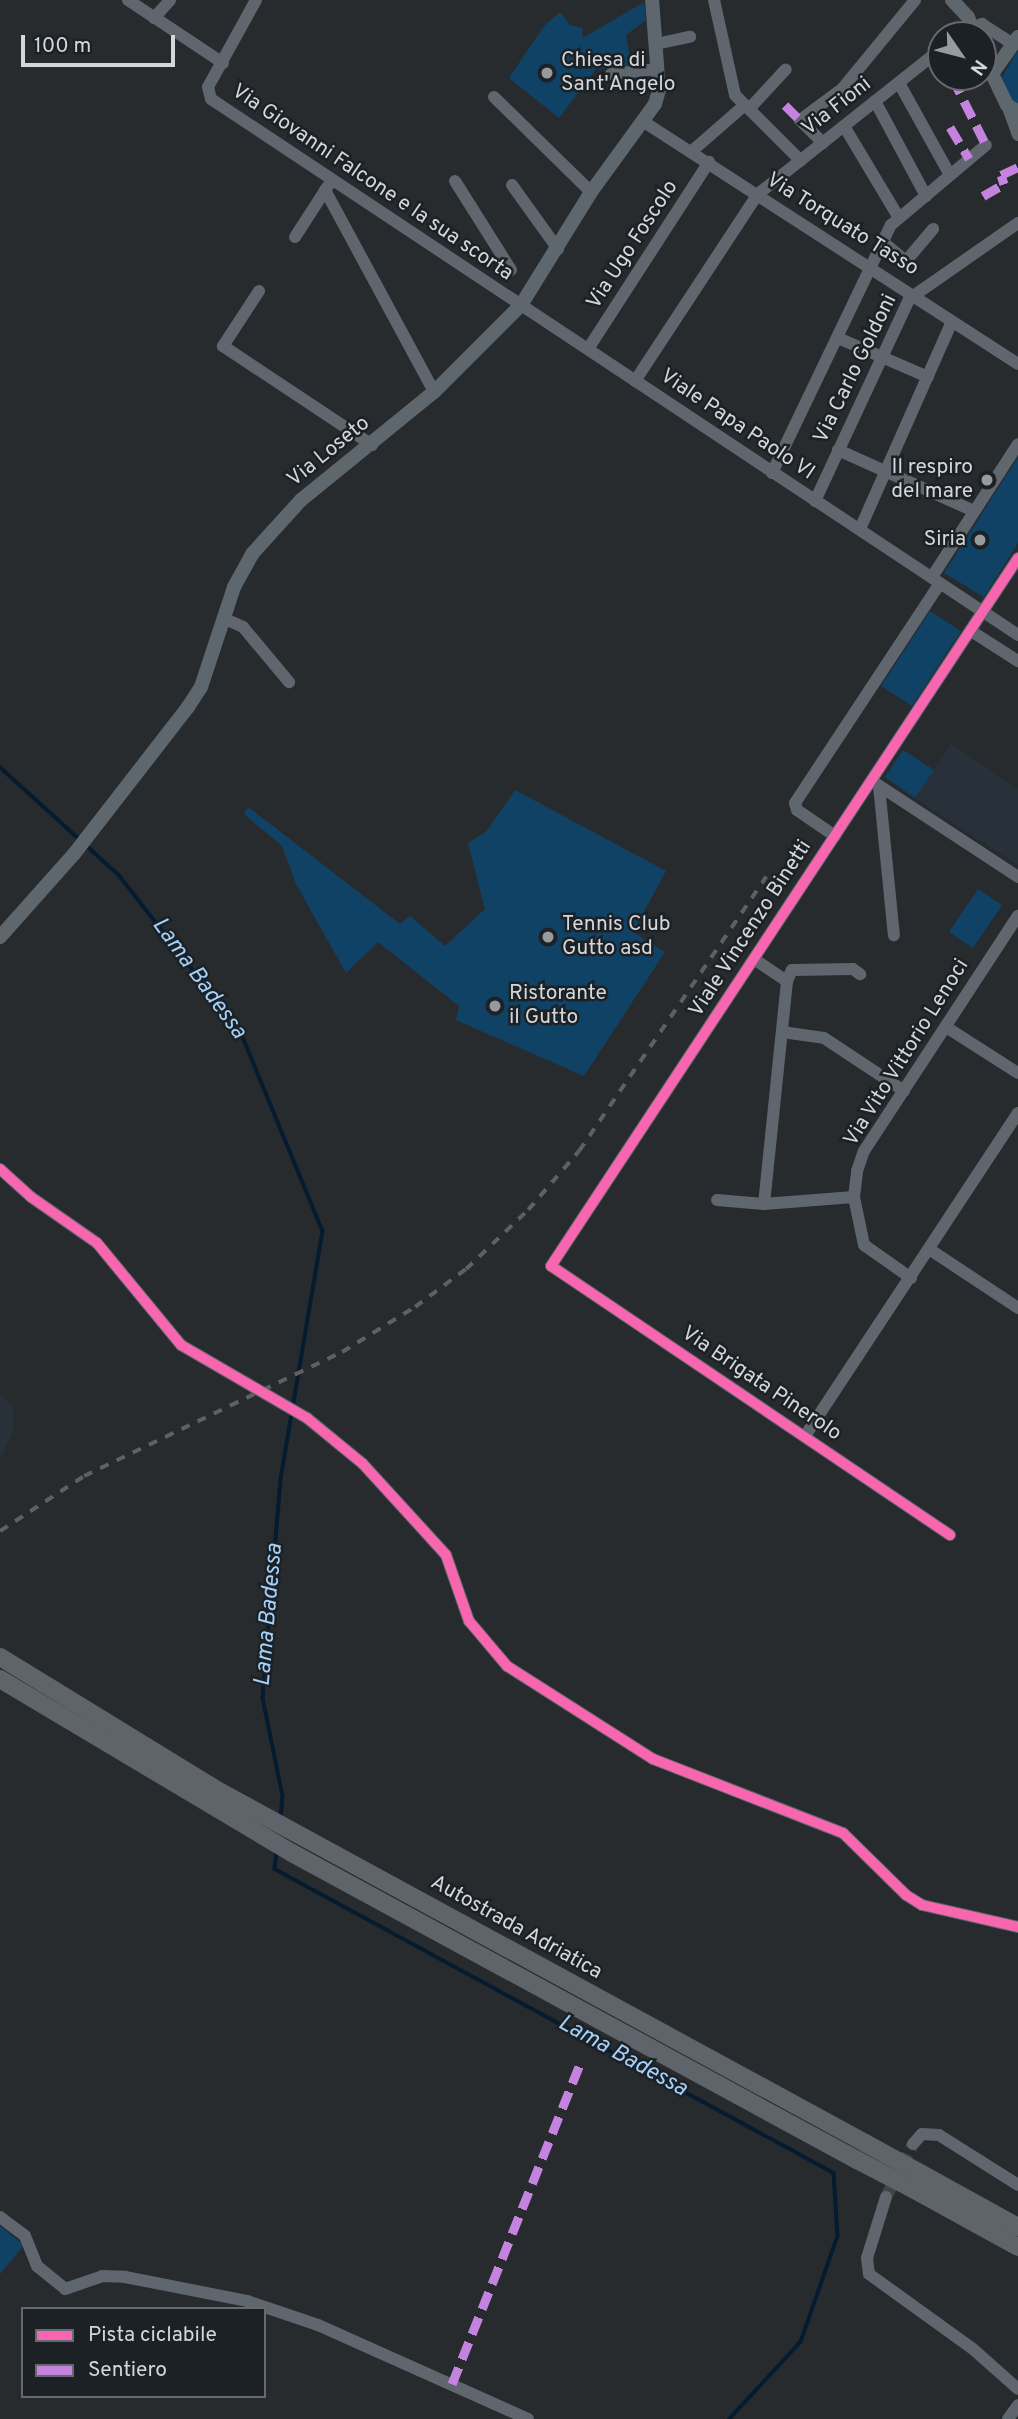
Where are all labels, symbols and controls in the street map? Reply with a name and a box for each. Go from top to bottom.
scale bar [24,21,178,65]
north arrow [927,21,997,91]
text: 100 m [34,33,91,60]
place label: Chiesa di Sant'Angelo [561,48,675,98]
text: N [964,54,991,79]
marker: Chiesa di Sant'Angelo [539,65,555,81]
street label: Via Fioni [797,72,877,142]
street label: Via Giovanni Falcone e la sua scorta [226,79,518,287]
street label: Via Torquato Tasso [760,168,924,282]
street label: Via Ugo Foscolo [582,176,684,314]
street label: Via Carlo Goldoni [809,291,903,447]
street label: Viale Papa Paolo VI [655,364,819,486]
street label: Via Loseto [283,411,375,493]
place label: Il respiro del mare [891,455,973,505]
marker: Il respiro del mare [979,472,995,488]
place label: Siria [924,527,966,553]
marker: Siria [972,532,988,548]
street label: Viale Vincenzo Binetti [684,835,818,1023]
place label: Tennis Club Gutto asd [562,912,671,962]
water label: Lama Badessa [145,913,251,1045]
marker: Tennis Club Gutto asd [540,929,556,945]
street label: Via Vito Vittorio Lenoci [839,954,975,1152]
place label: Ristorante il Gutto [509,981,607,1031]
marker: Ristorante il Gutto [487,998,503,1014]
street label: Via Brigata Pinerolo [676,1321,846,1447]
water label: Lama Badessa [250,1542,290,1688]
street label: Autostrada Adriatica [425,1870,607,1986]
water label: Lama Badessa [553,2010,691,2104]
legend [21,2307,266,2398]
text: Pista ciclabile [88,2322,217,2349]
text: Sentiero [88,2357,167,2384]

